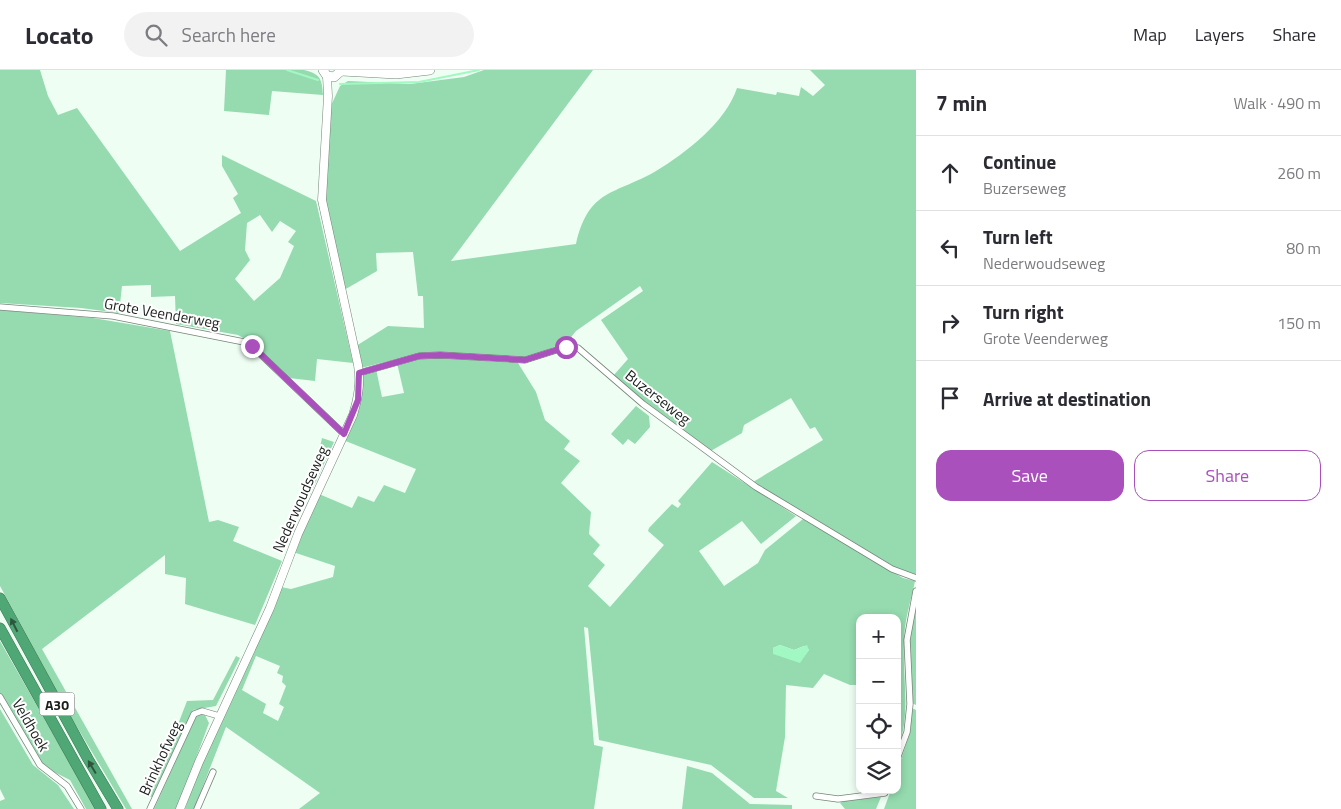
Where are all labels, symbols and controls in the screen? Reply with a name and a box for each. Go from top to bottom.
search box [124,12,474,57]
text: Locato [25,17,94,53]
text: Search here [182,20,276,49]
icon: search [142,21,170,49]
text: Map [1133,21,1167,48]
text: Layers [1195,21,1244,48]
text: Share [1272,21,1316,48]
text: 7 min [936,87,987,119]
text: Walk · 490 m [1233,91,1321,115]
text: Continue [983,147,1056,176]
icon: ahead [936,159,964,187]
text: 260 m [1277,161,1321,185]
text: Buzerseweg [983,176,1066,200]
text: Turn left [983,222,1053,251]
icon: left [936,234,964,262]
text: 80 m [1286,236,1321,260]
text: Nederwoudseweg [983,251,1105,275]
street label: Grote Veenderweg [102,292,222,335]
text: Turn right [983,297,1064,326]
icon: right [936,309,964,337]
text: 150 m [1277,311,1321,335]
text: Grote Veenderweg [983,326,1108,350]
route end [241,335,264,358]
route start [555,336,578,359]
street label: Buzerseweg [620,364,696,430]
icon: arrive [936,384,964,412]
text: Arrive at destination [983,384,1151,413]
street label: Nederwoudseweg [266,442,334,556]
button: Save [936,450,1124,501]
button: Share [1134,450,1321,501]
map controls [856,614,901,794]
button: + [856,614,901,659]
one-way arrow [10,618,18,632]
button: − [856,659,901,704]
road number: A30 [40,692,74,716]
street label: Veldhoek [7,694,55,756]
button: locate [856,704,901,749]
street label: Brinkhofweg [133,716,188,799]
button: layers [856,749,901,794]
one-way arrow [88,761,97,774]

